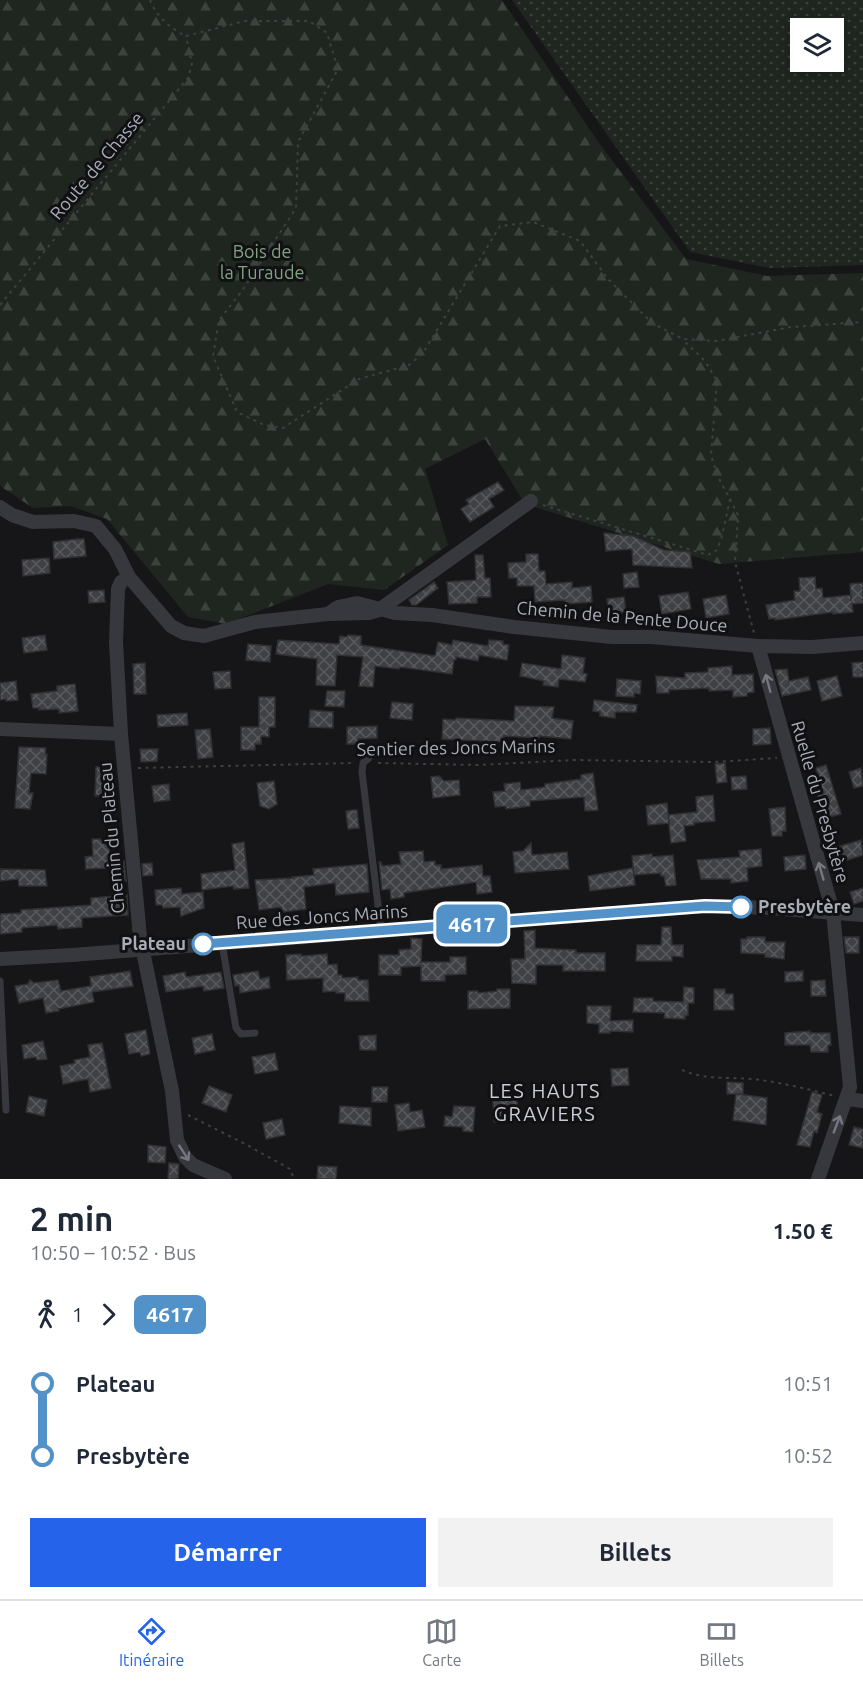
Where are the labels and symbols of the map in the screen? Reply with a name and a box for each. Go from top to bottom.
street label: Route de Chasse [46,108,147,223]
park label: Bois de la Turaude [220,241,304,282]
street label: Chemin de la Pente Douce [516,597,728,635]
one-way arrow [762,674,773,693]
street label: Ruelle du Presbytère [788,718,854,885]
street label: Sentier des Joncs Marins [357,735,556,759]
street label: Chemin du Plateau [94,762,128,915]
one-way arrow [815,861,826,880]
marker: Presbytère [730,896,752,918]
place label: Presbytère [758,896,851,916]
street label: Rue des Joncs Marins [235,900,409,932]
line badge: 4617 [430,904,514,944]
place label: Plateau [121,933,186,953]
marker: Plateau [192,933,214,955]
district label: LES HAUTS GRAVIERS [489,1079,601,1125]
one-way arrow [833,1115,844,1134]
one-way arrow [178,1144,190,1160]

